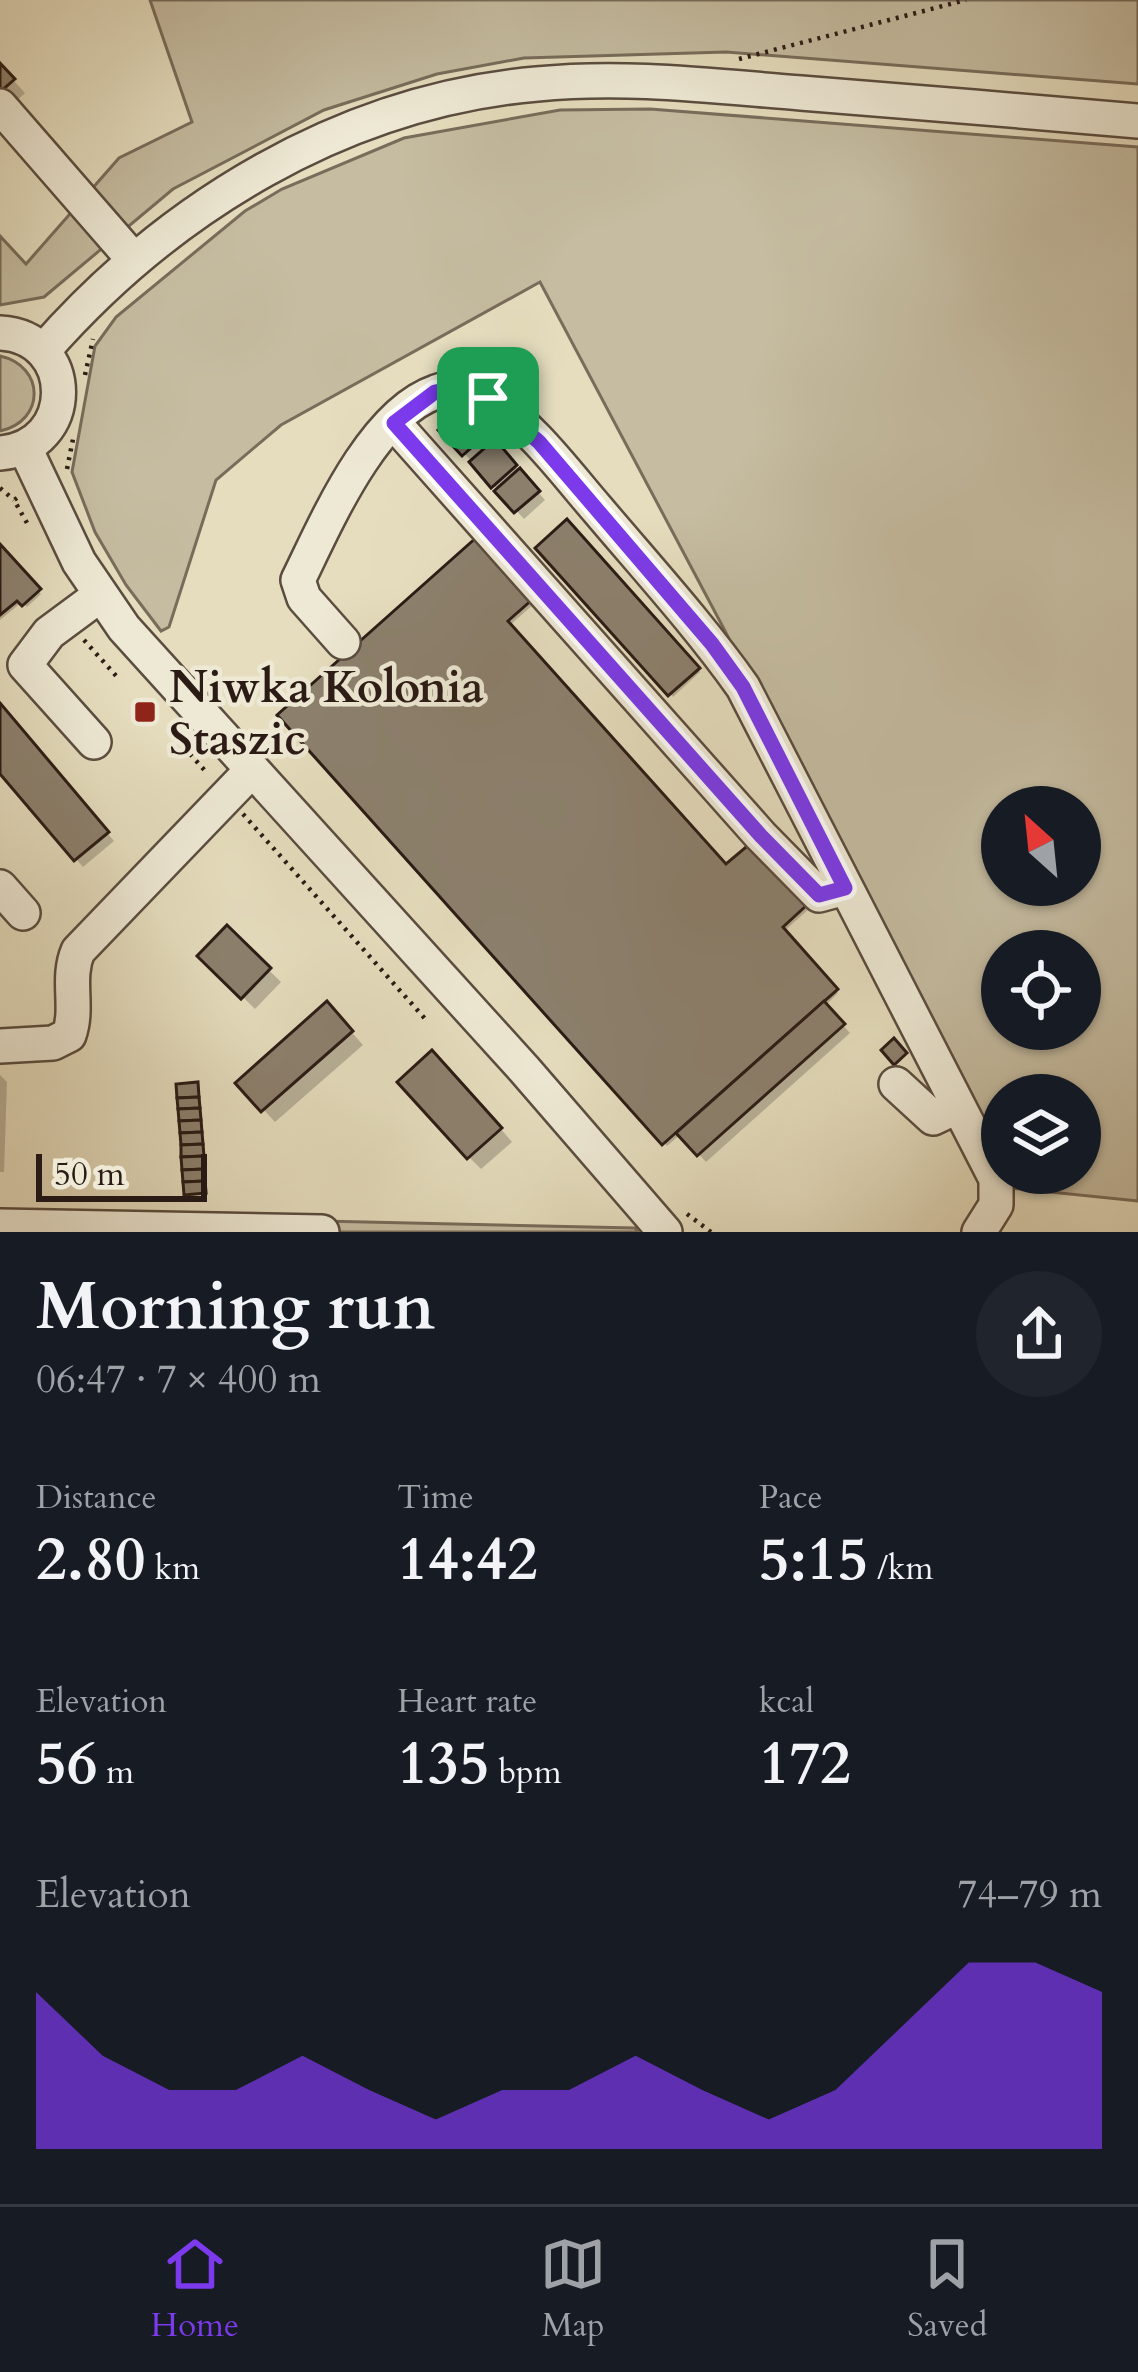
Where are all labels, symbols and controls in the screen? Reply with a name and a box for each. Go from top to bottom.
pin [437,347,539,449]
icon: arrive [455,365,521,431]
place label: Niwka Kolonia Staszic [169,657,484,770]
marker: Niwka Kolonia Staszic [132,699,158,725]
north arrow [981,786,1101,906]
map controls [981,786,1101,1194]
button: locate [981,930,1101,1050]
button: layers [981,1074,1101,1194]
scale bar [36,1148,207,1201]
text: 50 m [54,1152,125,1197]
text: Morning run [36,1263,435,1352]
button: share [976,1271,1102,1397]
text: 06:47 · 7 × 400 m [36,1353,321,1406]
text: Distance [36,1475,157,1520]
text: Time [397,1475,474,1520]
text: Pace [759,1475,822,1520]
text: 2.80 [36,1520,146,1601]
text: 14:42 [397,1520,538,1601]
text: 5:15 [759,1520,868,1601]
text: km [146,1546,200,1591]
text: /km [868,1546,933,1591]
text: Elevation [36,1679,167,1724]
text: Heart rate [397,1679,537,1724]
text: kcal [759,1679,814,1724]
text: 56 [36,1724,97,1805]
text: 135 [397,1724,490,1805]
text: 172 [759,1724,851,1805]
text: m [97,1750,134,1795]
text: bpm [490,1750,562,1795]
text: Elevation [36,1868,191,1921]
text: 74–79 m [957,1868,1102,1921]
tab: Home [151,2231,239,2348]
tab: Map [540,2231,606,2348]
tab: Saved [907,2231,987,2348]

